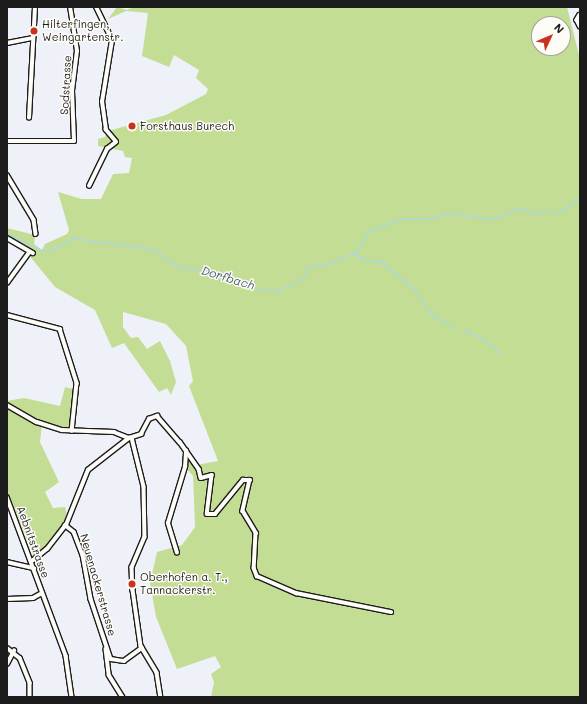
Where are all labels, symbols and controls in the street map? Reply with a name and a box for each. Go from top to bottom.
north arrow [531,16,571,56]
place label: Hilterfingen, Weingartenstr. [42,18,123,44]
text: N [551,20,568,36]
marker: Hilterfingen, Weingartenstr. [29,26,39,36]
street label: Sodstrasse [58,55,74,115]
place label: Forsthaus Burech [140,119,234,133]
marker: Forsthaus Burech [127,121,137,131]
water label: Dorfbach [200,263,256,293]
street label: Aebnitstrasse [14,504,52,580]
street label: Neuenackerstrasse [77,533,119,637]
place label: Oberhofen a. T., Tannackerstr. [140,571,228,597]
marker: Oberhofen a. T., Tannackerstr. [127,579,137,589]

